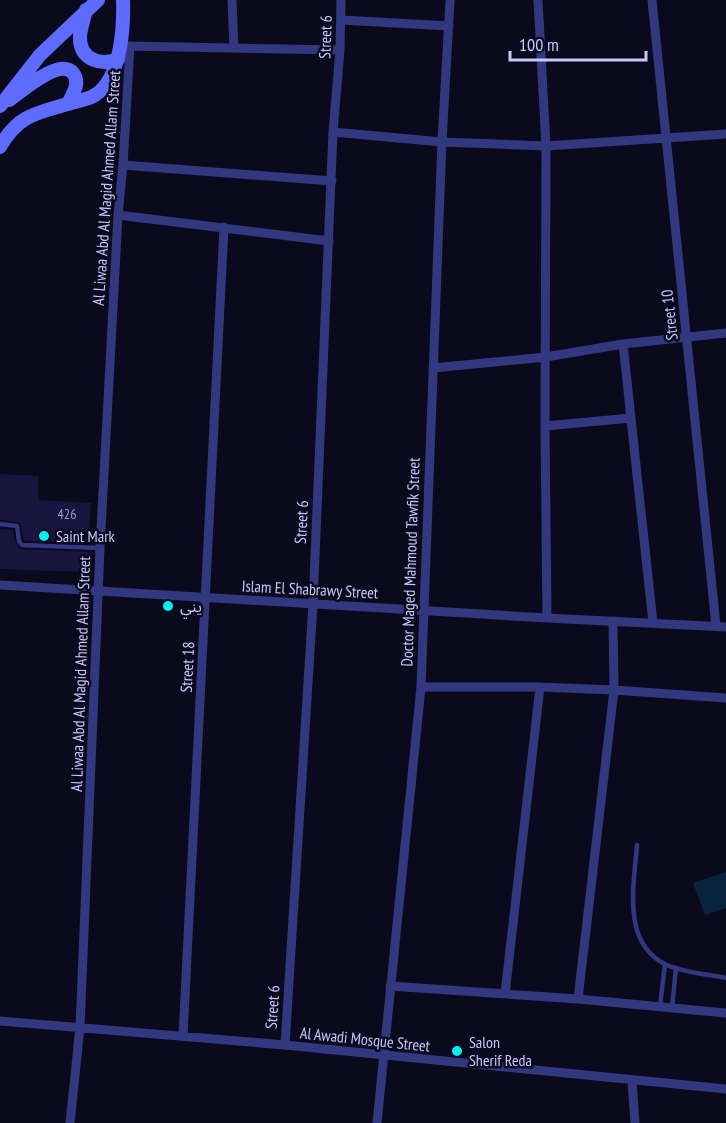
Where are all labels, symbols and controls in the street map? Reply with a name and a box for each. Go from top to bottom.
street label: Street 6 [314,15,336,59]
scale bar [510,24,646,62]
text: 100 m [519,33,559,56]
street label: Al Liwaa Abd Al Magid Ahmed Allam Street [88,69,124,306]
street label: Street 10 [656,289,682,341]
street label: Doctor Maged Mahmoud Tawfik Street [396,457,424,667]
street label: Street 6 [290,500,312,544]
house number: 426 [58,505,76,523]
place label: Saint Mark [56,526,116,546]
marker: Saint Mark [37,529,51,543]
street label: Al Liwaa Abd Al Magid Ahmed Allam Street [66,555,94,792]
street label: Islam El Shabrawy Street [241,575,379,603]
place label: يني [180,596,202,619]
marker: يني [161,599,175,613]
street label: Street 18 [176,641,198,693]
street label: Street 6 [260,984,284,1030]
street label: Al Awadi Mosque Street [299,1022,432,1056]
place label: Salon Sherif Reda [469,1032,532,1070]
marker: Salon Sherif Reda [450,1044,464,1058]

